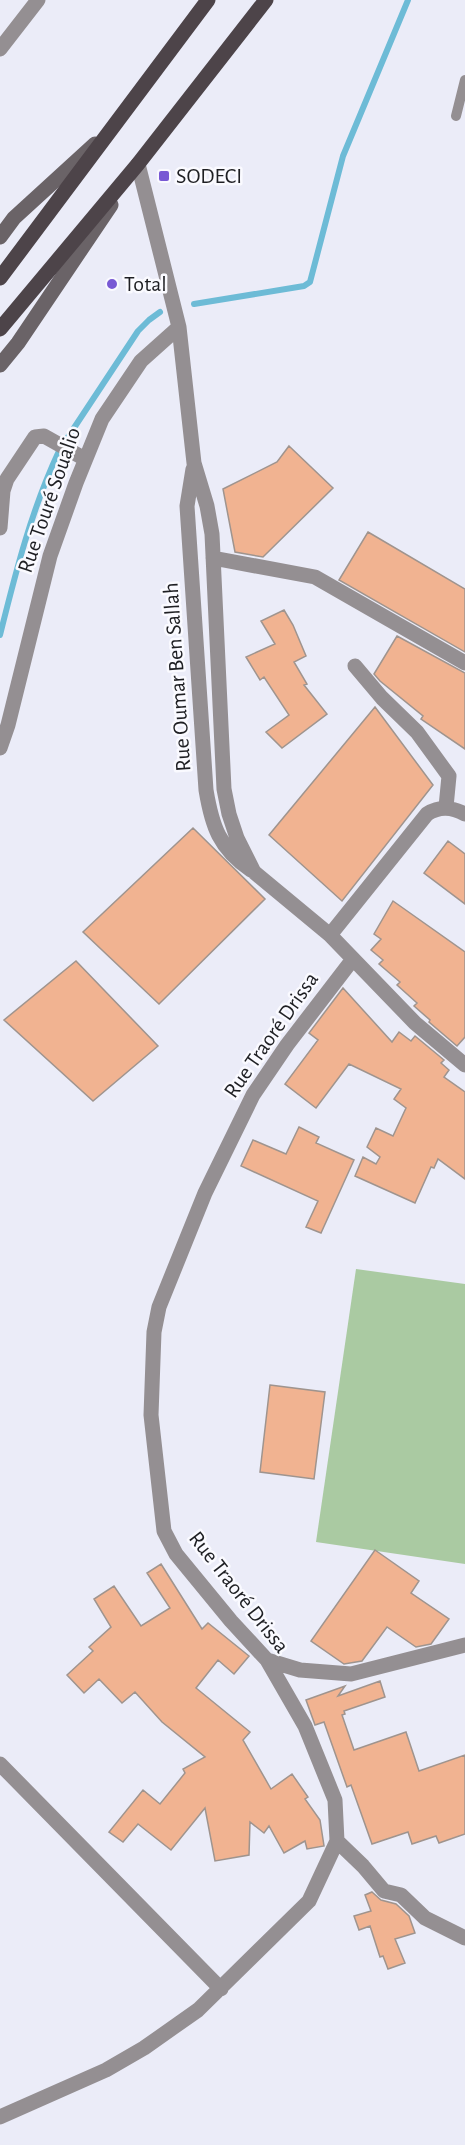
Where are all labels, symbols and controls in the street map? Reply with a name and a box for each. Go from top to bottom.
place label: SODECI [176,165,242,187]
marker: SODECI [157,169,171,183]
place label: Total [124,273,167,295]
marker: Total [105,277,119,291]
street label: Rue Touré Soualio [14,424,84,576]
street label: Rue Oumar Ben Sallah [159,582,195,772]
street label: Rue Traoré Drissa [220,968,322,1102]
street label: Rue Traoré Drissa [185,1527,293,1657]

